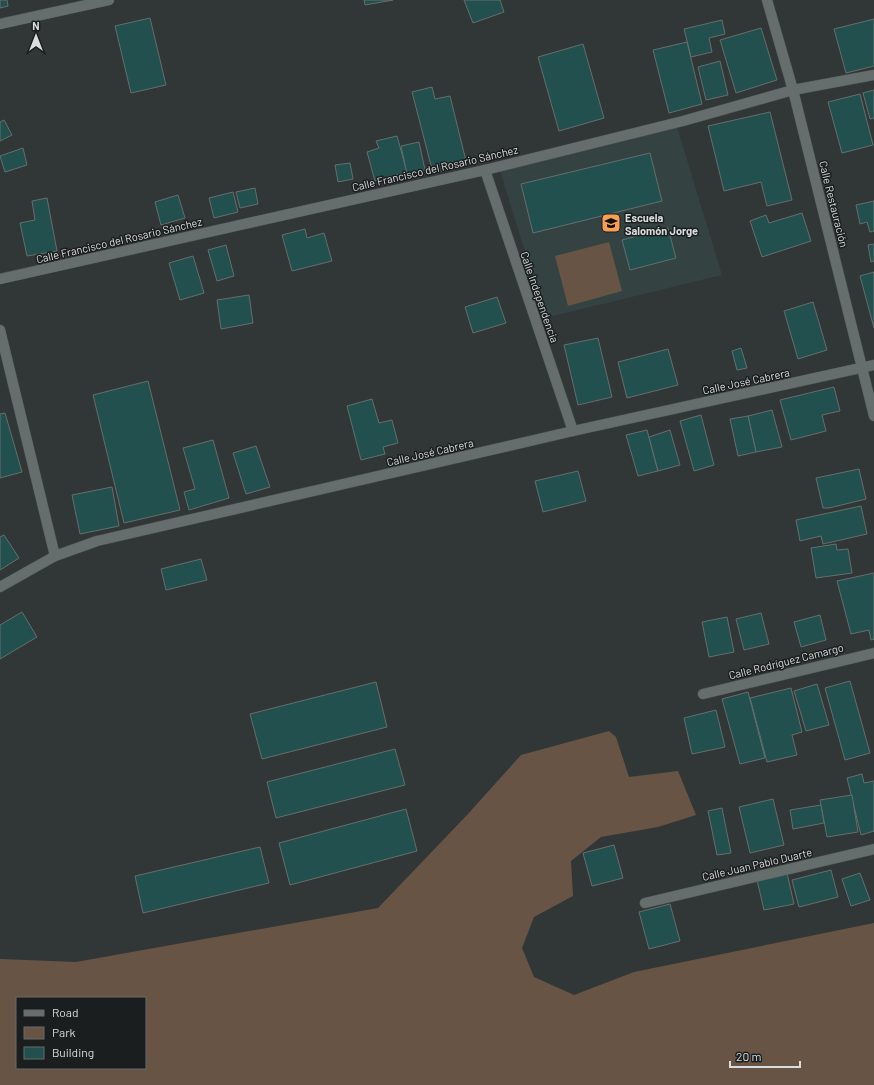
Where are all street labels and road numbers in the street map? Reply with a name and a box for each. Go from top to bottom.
street label: Calle Francisco del Rosario Sánchez [351,143,519,193]
street label: Calle Restauración [817,159,851,249]
street label: Calle Francisco del Rosario Sánchez [35,215,203,265]
street label: Calle Independencia [518,250,562,344]
street label: Calle José Cabrera [701,365,791,397]
street label: Calle José Cabrera [385,436,475,468]
street label: Calle Rodríguez Camargo [727,640,845,682]
street label: Calle Juan Pablo Duarte [701,845,813,883]

